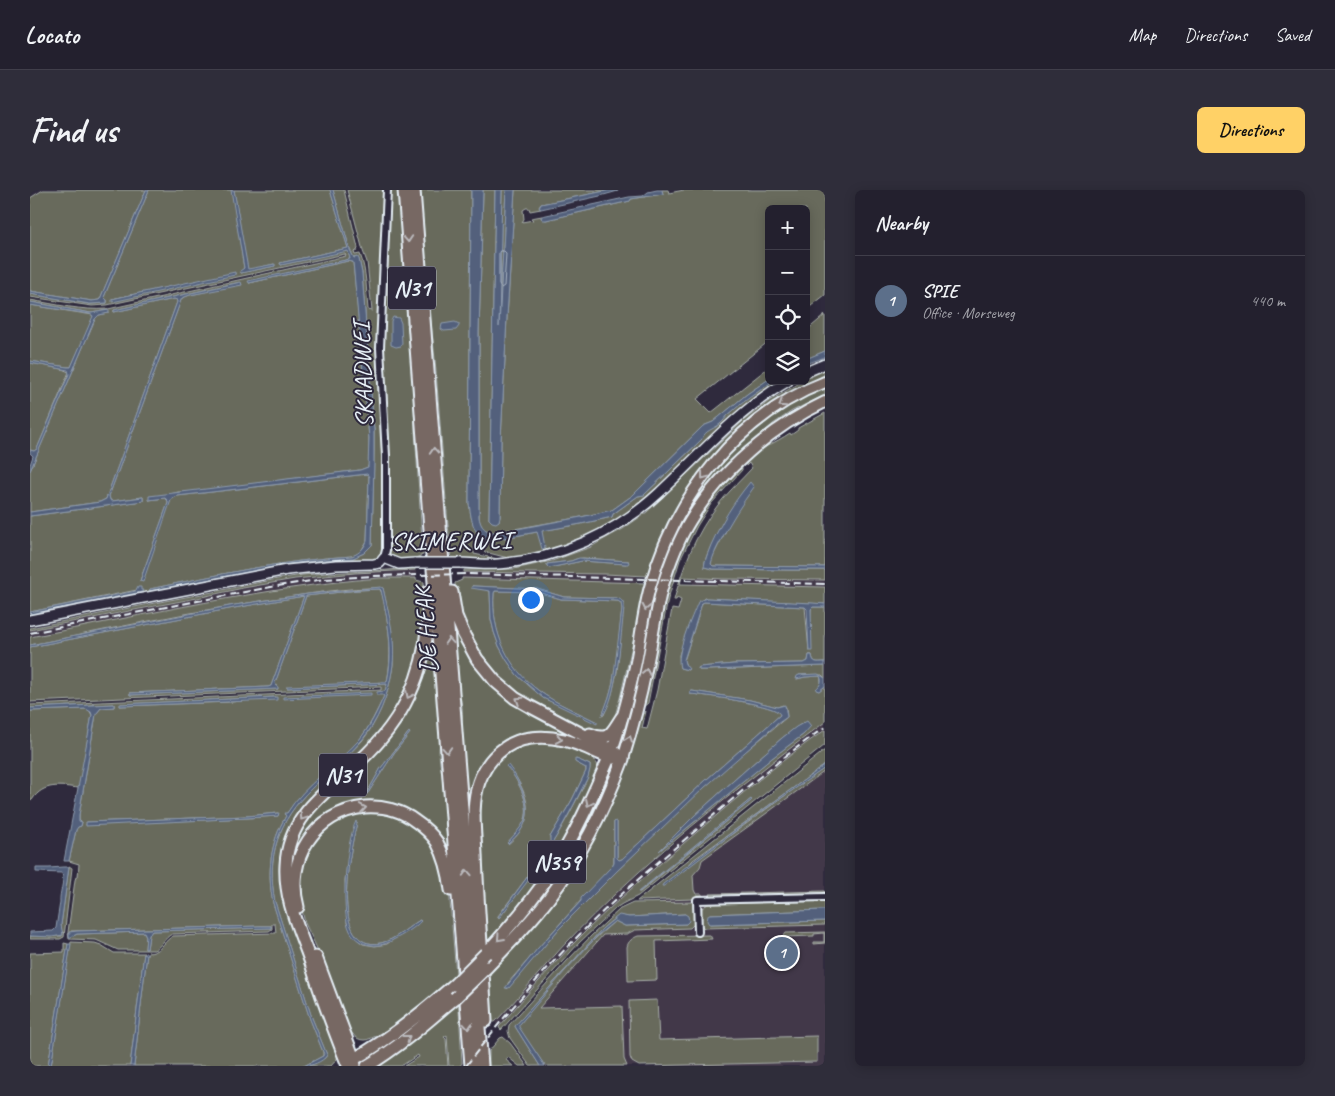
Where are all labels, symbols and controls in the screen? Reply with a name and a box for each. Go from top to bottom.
text: Locato [25,20,79,50]
text: Map [1129,24,1156,46]
text: Directions [1184,24,1247,46]
text: Saved [1275,24,1310,46]
button: Directions [1197,107,1305,153]
text: Find us [30,108,117,153]
map controls [765,205,810,385]
button: + [765,205,810,250]
text: Nearby [875,210,928,236]
one-way arrow [402,235,413,243]
button: − [765,250,810,295]
road number: N31 [388,266,436,310]
text: SPIE [922,279,958,303]
text: 1 [887,291,895,311]
text: 440 m [1251,291,1285,311]
button: locate [765,295,810,340]
text: Office · Morseweg [922,303,1015,323]
street label: SKAADWEI [345,316,381,428]
button: layers [765,340,810,385]
one-way arrow [778,398,787,408]
one-way arrow [429,446,440,454]
one-way arrow [701,470,710,480]
street label: SKIMERWEI [391,524,517,558]
street label: DE HEAK [407,582,445,674]
your location [518,587,544,613]
one-way arrow [641,603,652,611]
one-way arrow [444,637,455,645]
one-way arrow [640,667,651,676]
one-way arrow [405,690,415,699]
one-way arrow [515,696,524,706]
one-way arrow [555,733,563,743]
one-way arrow [623,735,633,744]
one-way arrow [441,747,452,755]
road number: N31 [319,754,367,796]
one-way arrow [586,797,596,806]
one-way arrow [359,803,367,814]
one-way arrow [300,811,309,821]
road number: N359 [528,840,586,884]
one-way arrow [461,869,472,877]
one-way arrow [497,932,506,941]
pin: 1 [766,934,798,972]
one-way arrow [462,1022,473,1030]
one-way arrow [401,1036,410,1044]

